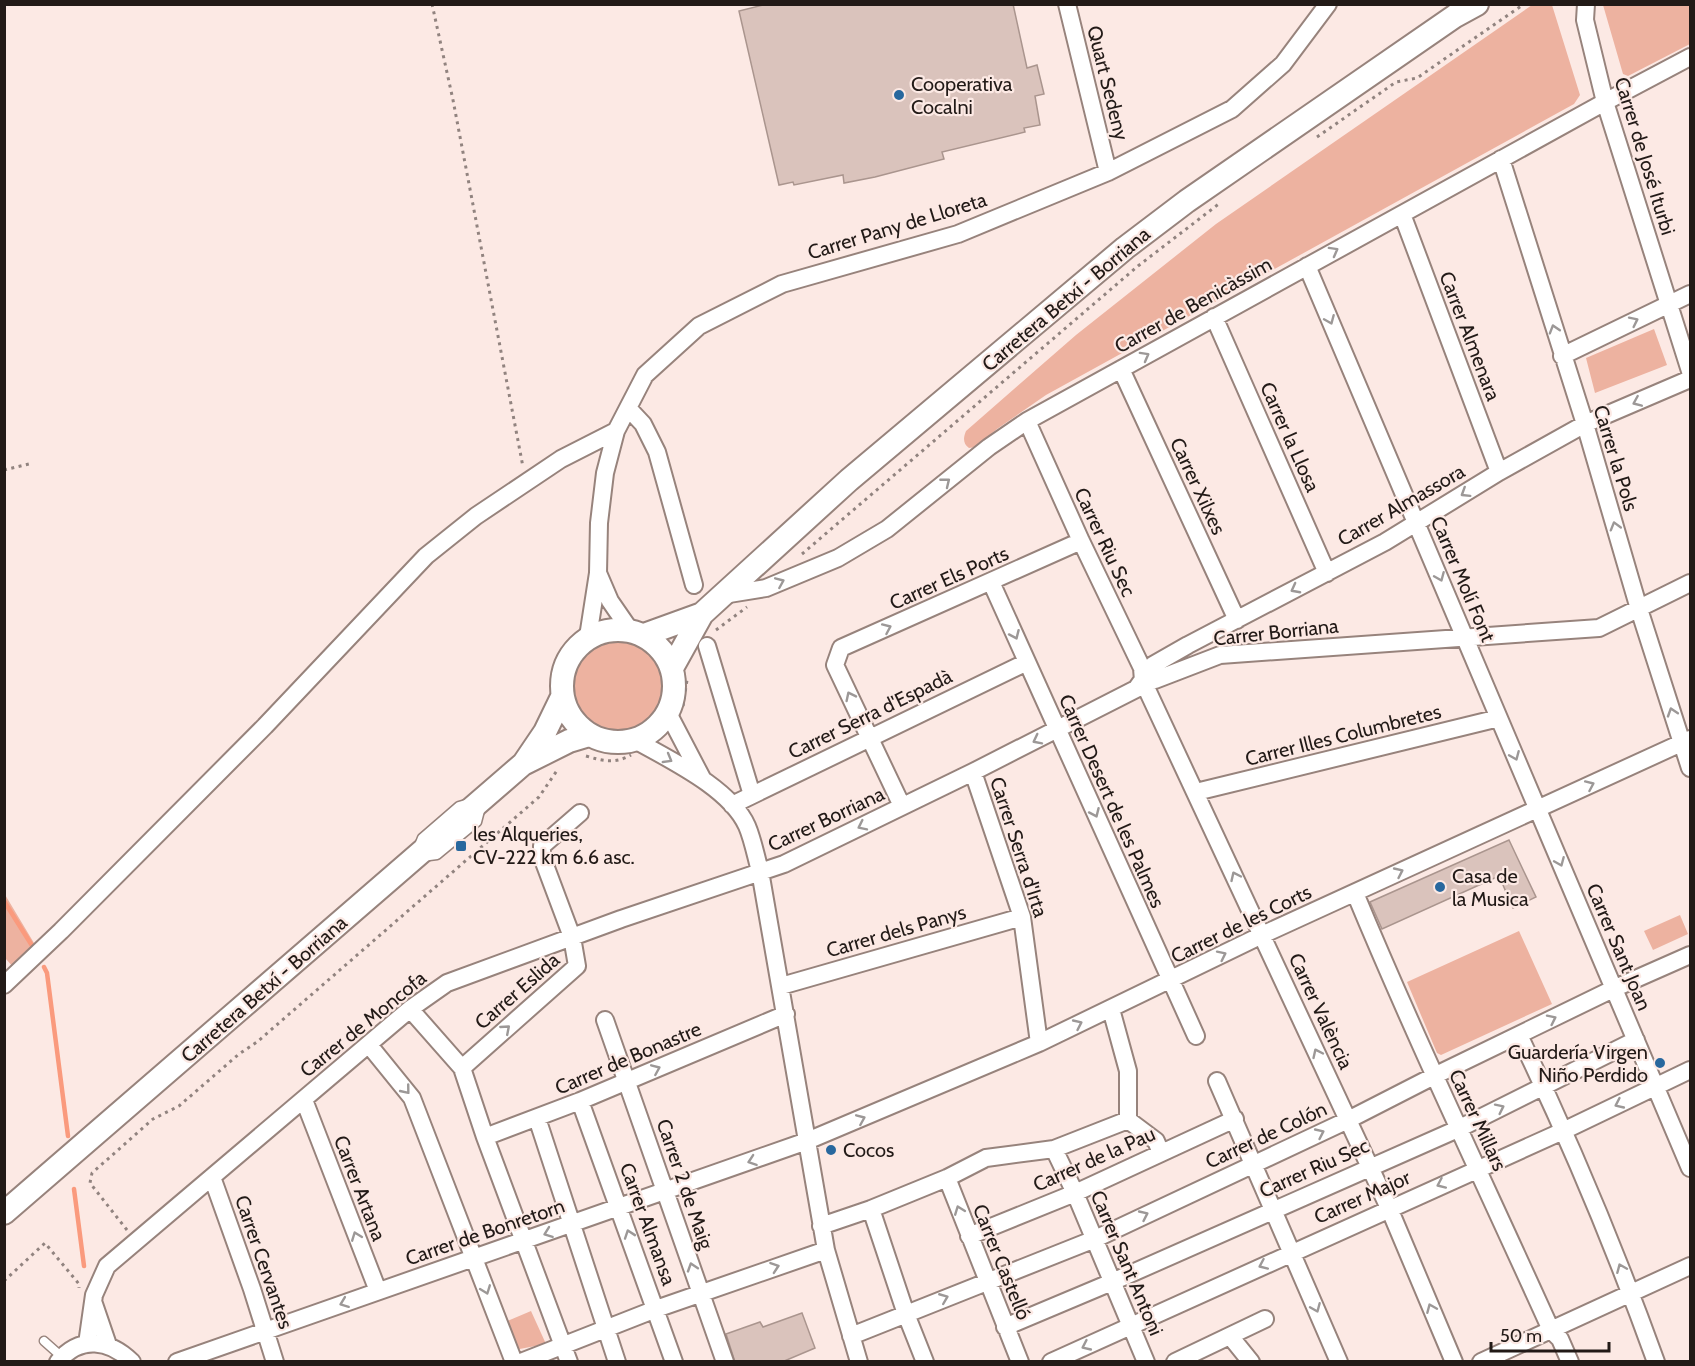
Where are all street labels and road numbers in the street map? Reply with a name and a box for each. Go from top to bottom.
street label: Quart Sedeny [1082,23,1134,143]
street label: Carrer de José Iturbi [1610,74,1680,238]
street label: Carrer Pany de Lloreta [805,187,990,265]
street label: Carretera Betxí - Borriana [977,221,1155,376]
street label: Carrer de Benicàssim [1110,252,1276,358]
street label: Carrer Almenara [1434,268,1506,404]
street label: Carrer la Llosa [1255,378,1325,496]
street label: Carrer la Pols [1589,402,1643,514]
street label: Carrer Xilxes [1165,434,1231,538]
street label: Carrer Almassora [1333,459,1469,551]
street label: Carrer Riu Sec [1069,484,1141,600]
street label: Carrer Molí Font [1426,513,1500,646]
street label: Carrer Els Ports [886,541,1012,615]
street label: Carrer Borriana [1212,613,1340,650]
street label: Carrer Serra d'Espadà [784,664,956,764]
street label: Carrer Desert de les Palmes [1054,691,1170,911]
street label: Carrer Illes Columbretes [1243,699,1443,771]
street label: Carrer Serra d'Irta [985,774,1053,921]
street label: Carrer Borriana [764,781,888,856]
street label: Carrer de les Corts [1167,880,1315,968]
street label: Carrer Sant Joan [1581,880,1657,1014]
street label: Carrer dels Panys [823,900,969,962]
street label: Carretera Betxí - Borriana [176,910,352,1068]
street label: Carrer Eslida [470,947,565,1034]
street label: Carrer València [1284,949,1359,1073]
street label: Carrer de Moncofa [295,966,431,1082]
street label: Carrer de Bonastre [551,1016,705,1100]
street label: Carrer Millars [1444,1065,1512,1175]
street label: Carrer de Colón [1202,1096,1330,1174]
street label: Carrer 2 de Maig [651,1116,719,1253]
street label: Carrer de la Pau [1029,1121,1159,1197]
street label: Carrer Artana [329,1132,391,1245]
street label: Carrer Riu Sec [1255,1133,1373,1203]
street label: Carrer Almansa [615,1160,681,1289]
street label: Carrer Major [1310,1165,1414,1229]
street label: Carrer Sant Antoni [1086,1187,1168,1339]
street label: Carrer Cervantes [230,1192,298,1332]
street label: Carrer de Bonretorn [402,1194,568,1270]
street label: Carrer Castelló [968,1201,1036,1323]

